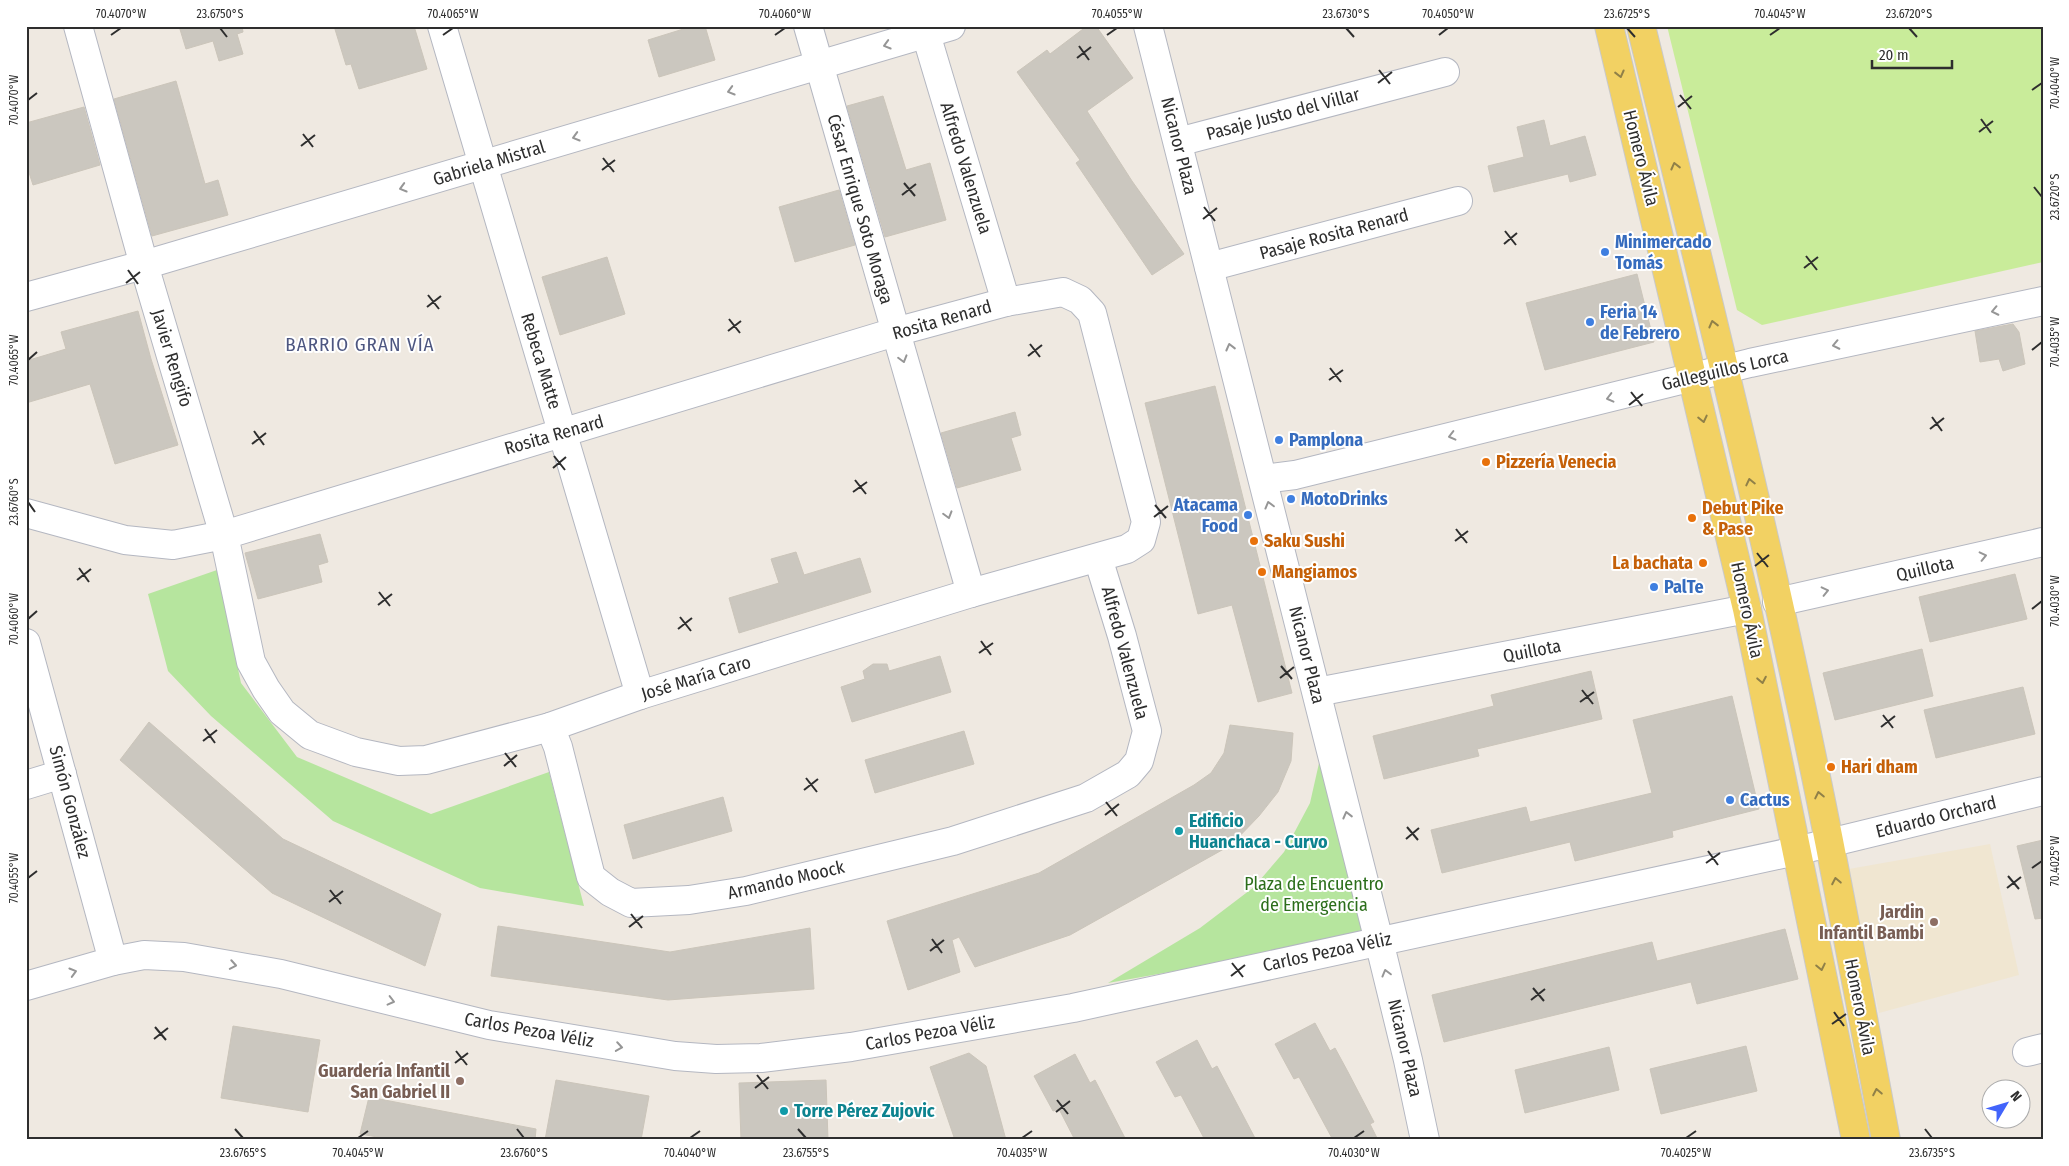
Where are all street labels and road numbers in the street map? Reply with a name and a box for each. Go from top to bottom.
street label: Pasaje Justo del Villar [1204,83,1363,145]
street label: Nicanor Plaza [1156,95,1202,197]
street label: Alfredo Valenzuela [936,99,997,237]
street label: Homero Ávila [1618,108,1665,208]
street label: César Enrique Soto Moraga [822,111,898,307]
street label: Gabriela Mistral [430,135,548,190]
street label: Pasaje Rosita Renard [1257,204,1411,264]
street label: Rosita Renard [890,295,994,345]
street label: Javier Rengifo [147,306,197,410]
street label: Rebeca Matte [516,310,566,412]
street label: Galleguillos Lorca [1659,345,1791,395]
street label: Rosita Renard [502,410,606,460]
street label: Quillota [1894,552,1956,586]
street label: Homero Ávila [1726,560,1769,660]
street label: Alfredo Valenzuela [1097,584,1153,722]
street label: Nicanor Plaza [1284,604,1330,706]
street label: Quillota [1501,635,1563,667]
street label: José María Caro [638,651,754,705]
street label: Simón González [44,743,96,861]
street label: Eduardo Orchard [1873,791,1999,843]
street label: Armando Moock [726,856,847,904]
street label: Carlos Pezoa Véliz [1261,928,1393,976]
street label: Homero Ávila [1840,957,1881,1057]
street label: Nicanor Plaza [1383,997,1427,1099]
street label: Carlos Pezoa Véliz [463,1008,595,1052]
street label: Carlos Pezoa Véliz [864,1011,996,1055]

